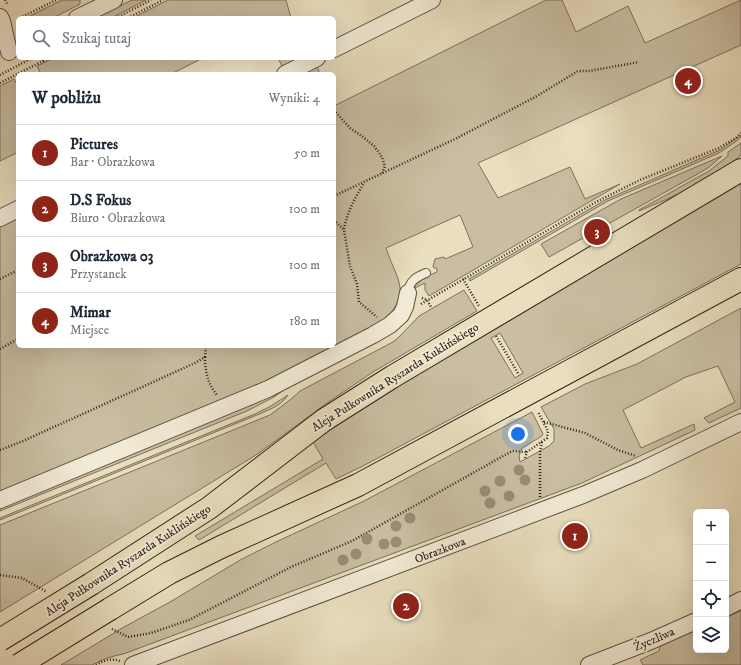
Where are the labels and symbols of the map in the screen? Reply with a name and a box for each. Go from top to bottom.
pin: 4 [675,66,701,96]
pin: 3 [584,217,610,247]
street label: Aleja Pułkownika Ryszarda Kuklińskiego [309,320,482,435]
your location [508,424,528,444]
street label: Aleja Pułkownika Ryszarda Kuklińskiego [43,501,214,620]
pin: 1 [562,521,588,551]
street label: Obrazkowa [413,534,469,567]
pin: 2 [393,591,419,621]
street label: Życzliwa [632,624,678,655]

